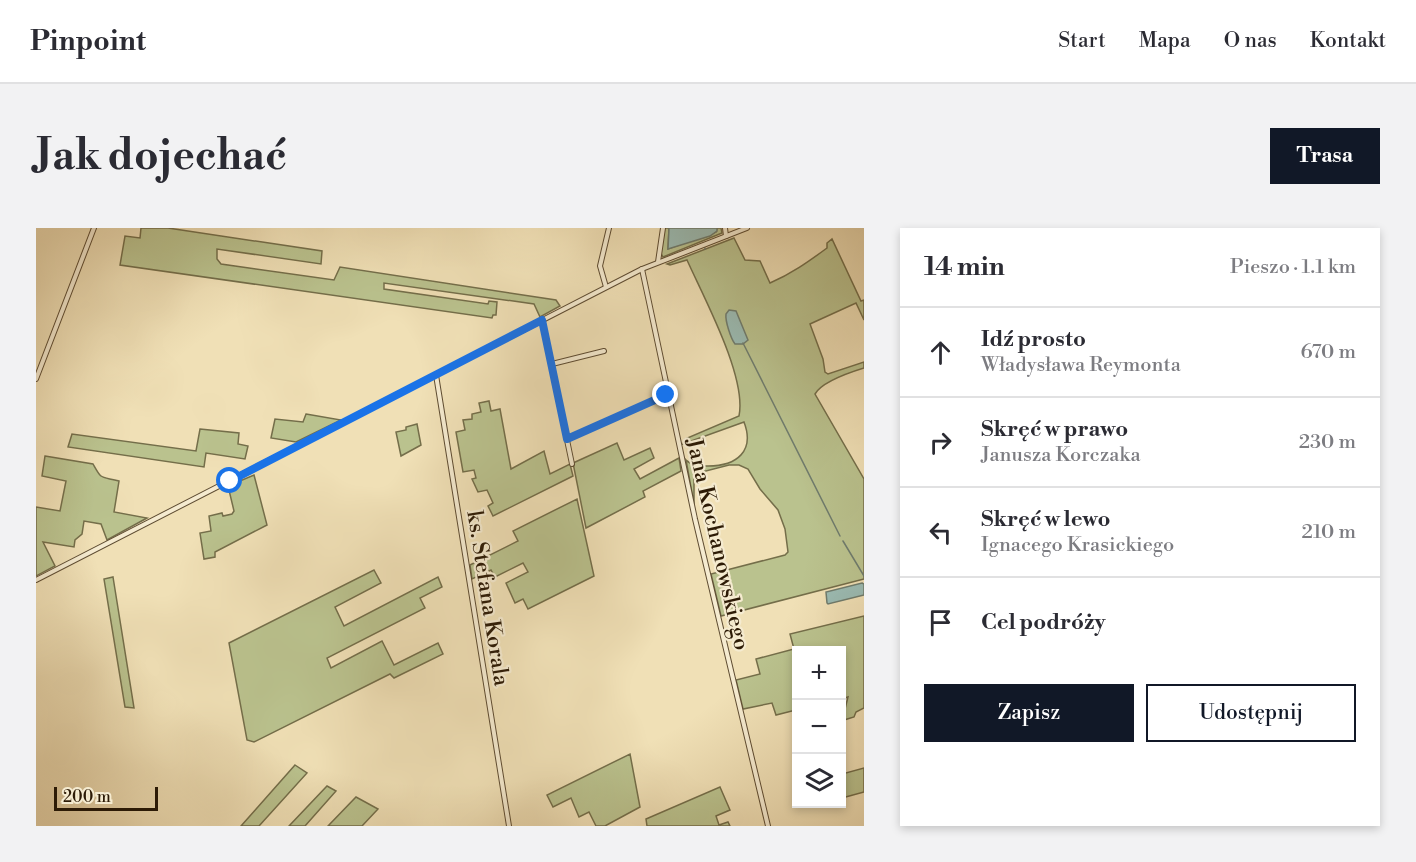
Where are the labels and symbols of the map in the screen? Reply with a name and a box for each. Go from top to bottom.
route end [652,381,678,407]
street label: Jana Kochanowskiego [680,435,755,653]
route start [216,467,242,493]
street label: ks. Stefana Korala [460,509,515,689]
scale bar [54,784,158,812]

